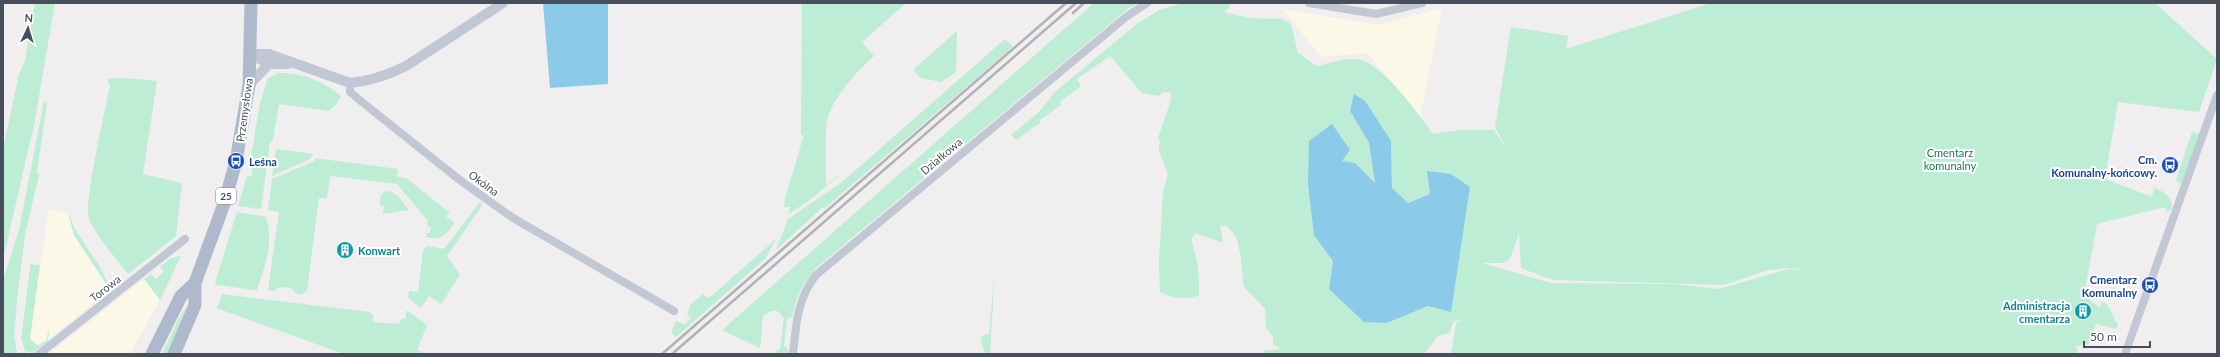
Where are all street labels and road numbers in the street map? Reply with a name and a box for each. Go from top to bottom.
street label: Przemysłowa [233,77,255,143]
street label: Działkowa [918,135,964,177]
street label: Okólna [466,168,502,198]
road number: 25 [216,188,236,204]
street label: Torowa [87,272,123,304]

